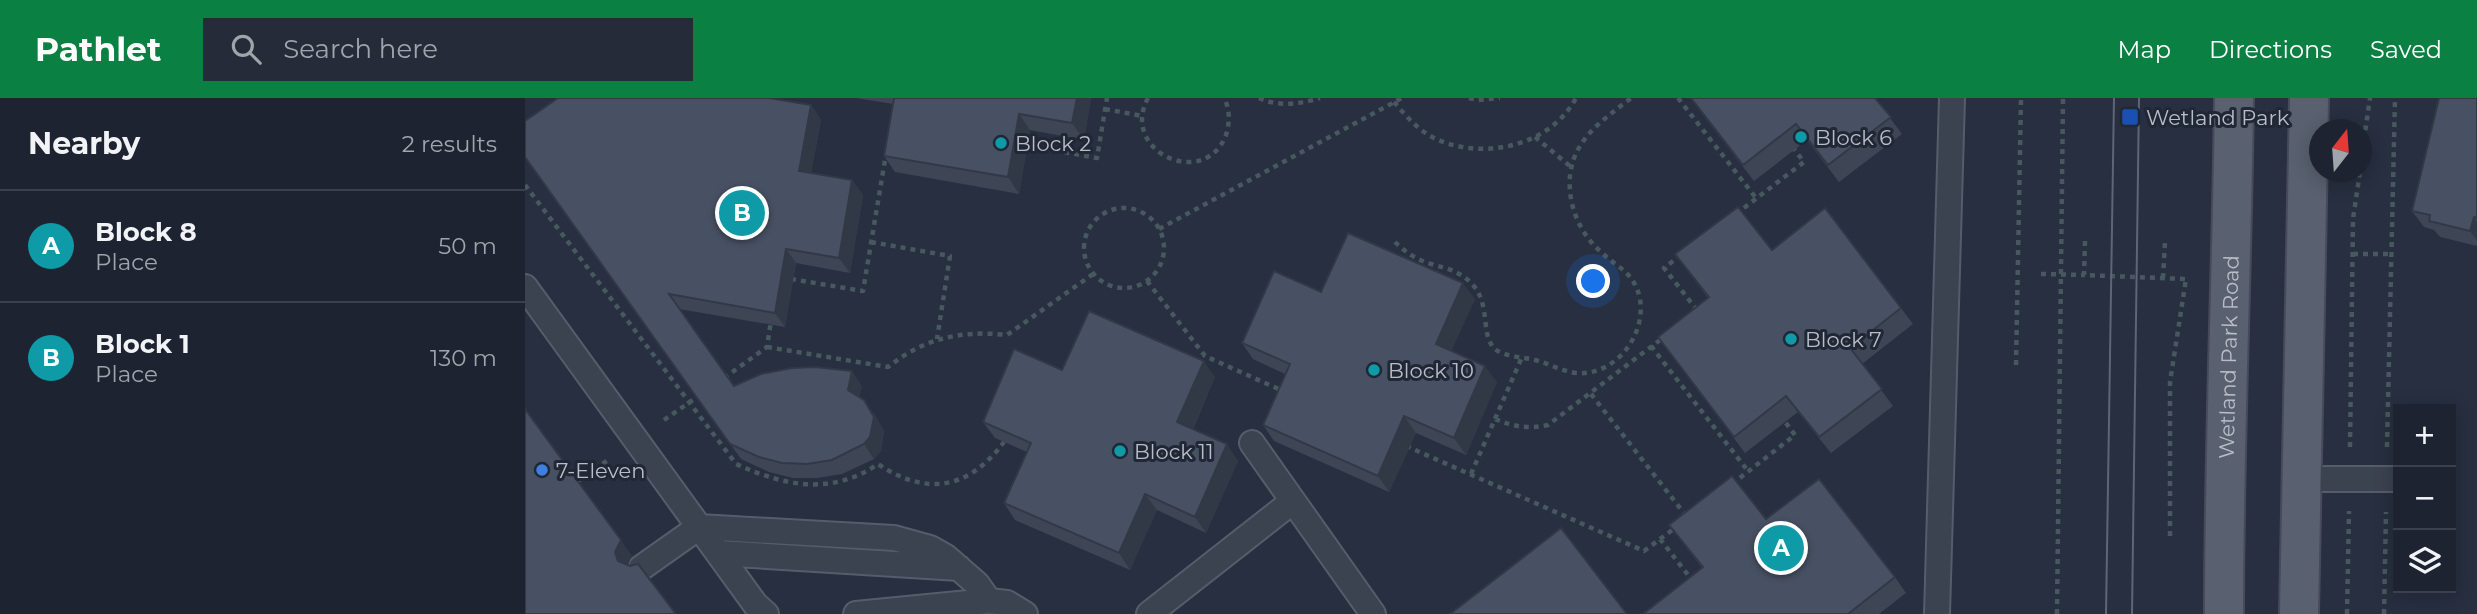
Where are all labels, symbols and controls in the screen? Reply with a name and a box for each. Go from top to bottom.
search box [203,18,693,81]
text: Pathlet [35,29,161,69]
icon: search [227,30,265,68]
text: Search here [283,33,438,65]
text: Map [2118,35,2171,64]
text: Directions [2209,35,2332,64]
text: Saved [2370,35,2442,64]
place label: Wetland Park [2146,105,2290,130]
marker: Wetland Park [2120,107,2140,127]
north arrow [2309,119,2372,182]
text: Nearby [28,125,140,162]
place label: Block 6 [1815,125,1892,150]
marker: Block 6 [1793,129,1809,145]
text: 2 results [402,130,497,158]
place label: Block 2 [1015,131,1091,156]
marker: Block 2 [993,135,1009,151]
pin: B [719,187,765,239]
text: Block 8 [95,216,197,248]
text: A [42,232,60,260]
text: 50 m [438,232,497,260]
text: Place [95,248,158,276]
street label: Wetland Park Road [2213,255,2243,459]
your location [1576,264,1610,298]
place label: Block 7 [1805,327,1882,352]
text: Block 1 [95,328,190,360]
marker: Block 7 [1783,331,1799,347]
text: B [42,344,60,372]
text: 130 m [430,344,497,372]
place label: Block 10 [1388,358,1474,383]
text: Place [95,360,158,388]
marker: Block 10 [1366,362,1382,378]
map controls [2393,404,2456,593]
button: + [2393,404,2456,467]
place label: Block 11 [1134,439,1214,464]
marker: Block 11 [1112,443,1128,459]
place label: 7-Eleven [556,458,645,483]
marker: 7-Eleven [534,462,550,478]
button: − [2393,467,2456,530]
pin: A [1758,522,1804,574]
button: layers [2393,530,2456,593]

